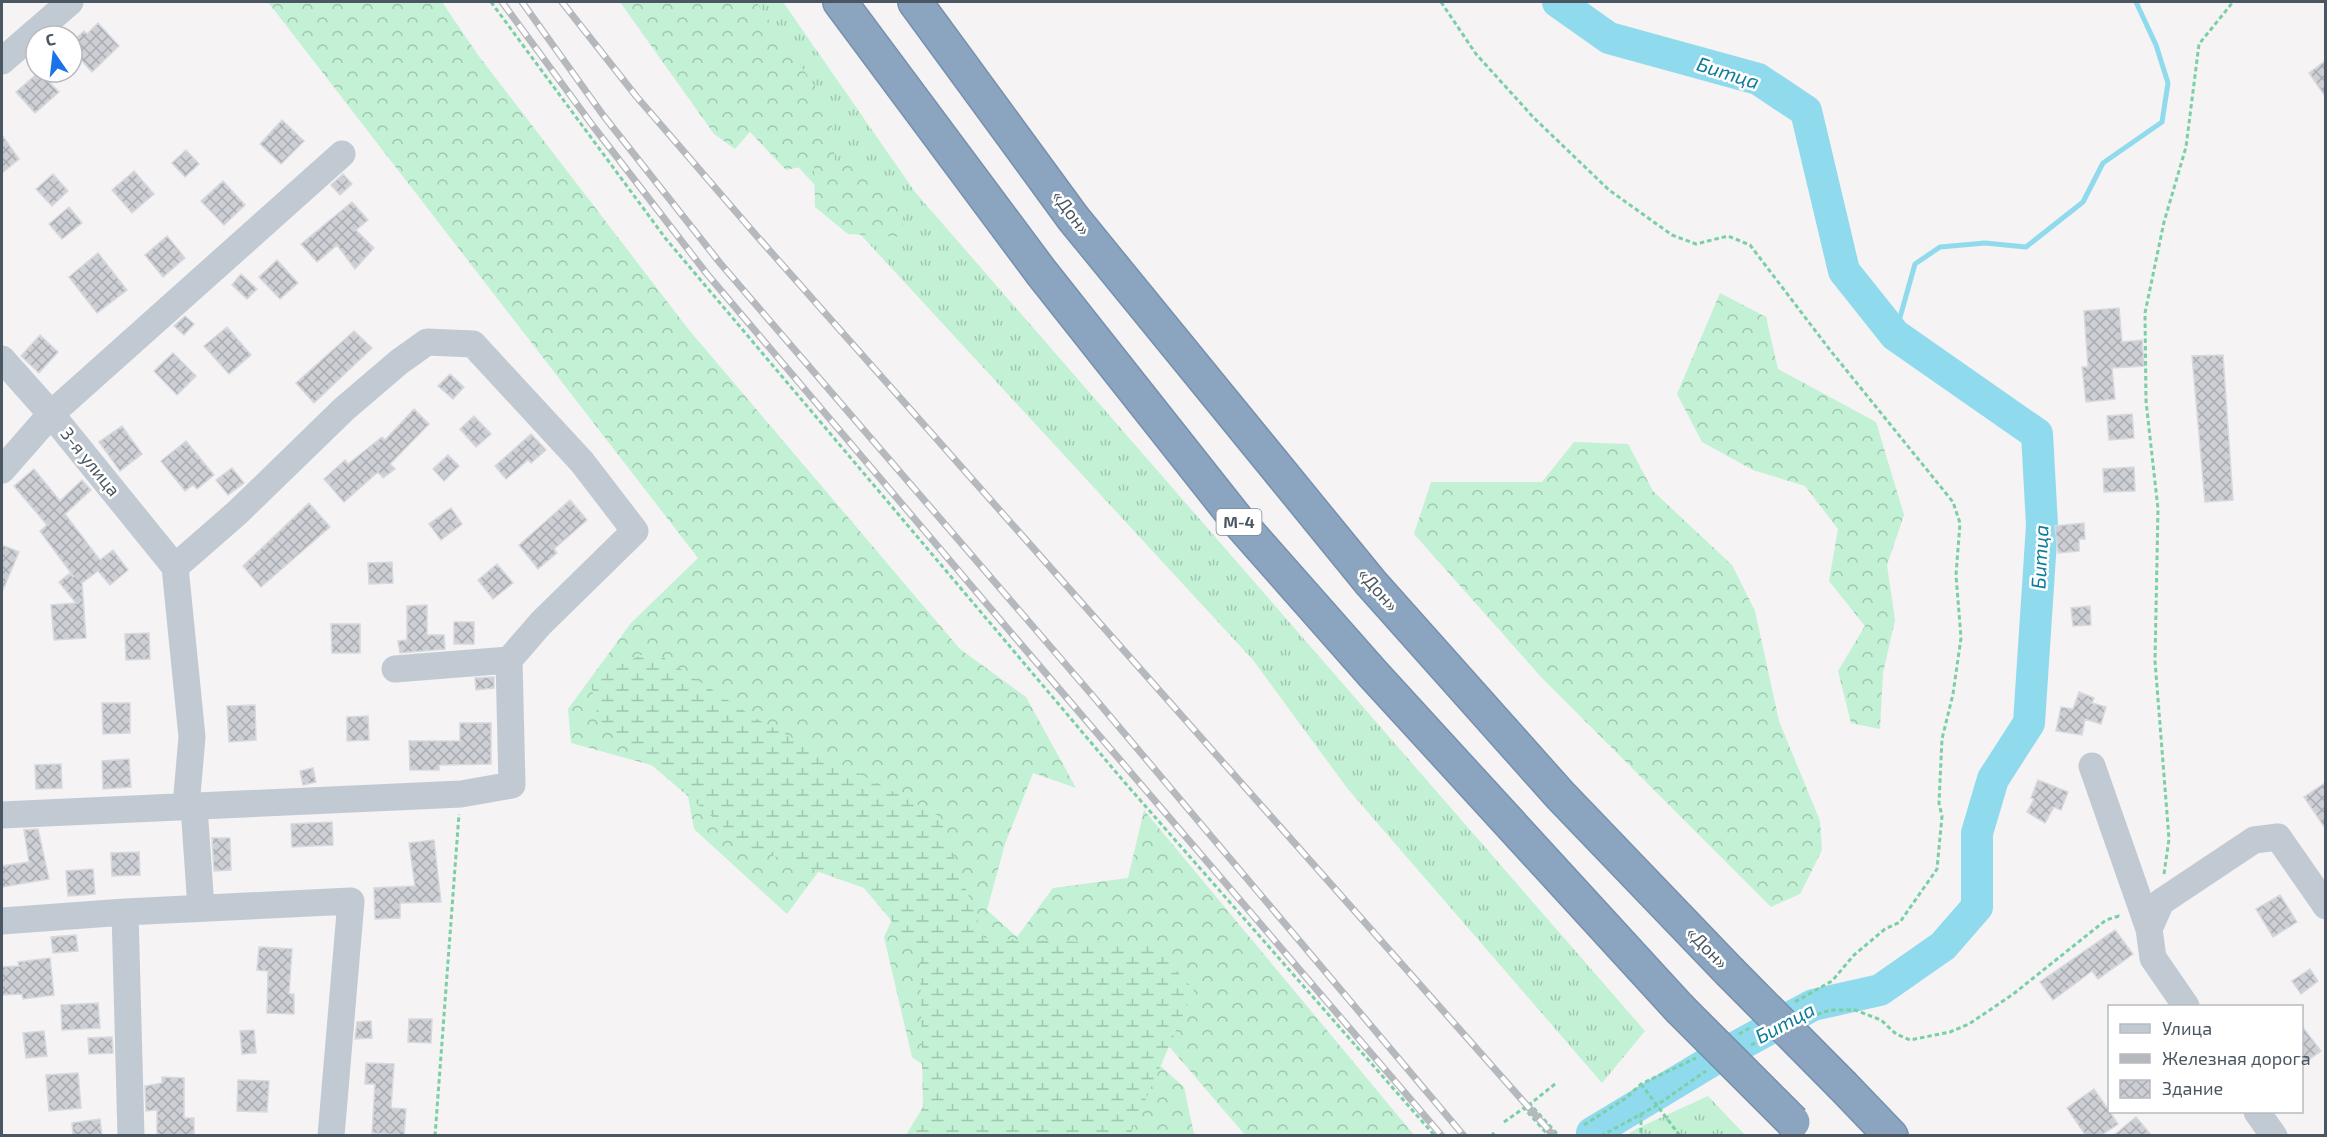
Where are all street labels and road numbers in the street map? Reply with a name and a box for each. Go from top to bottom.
street label: «Дон» [1048,186,1096,239]
street label: 3-я улица [56,423,125,500]
road number: М-4 [1216,509,1262,535]
street label: «Дон» [1354,563,1404,616]
street label: «Дон» [1682,921,1733,973]

